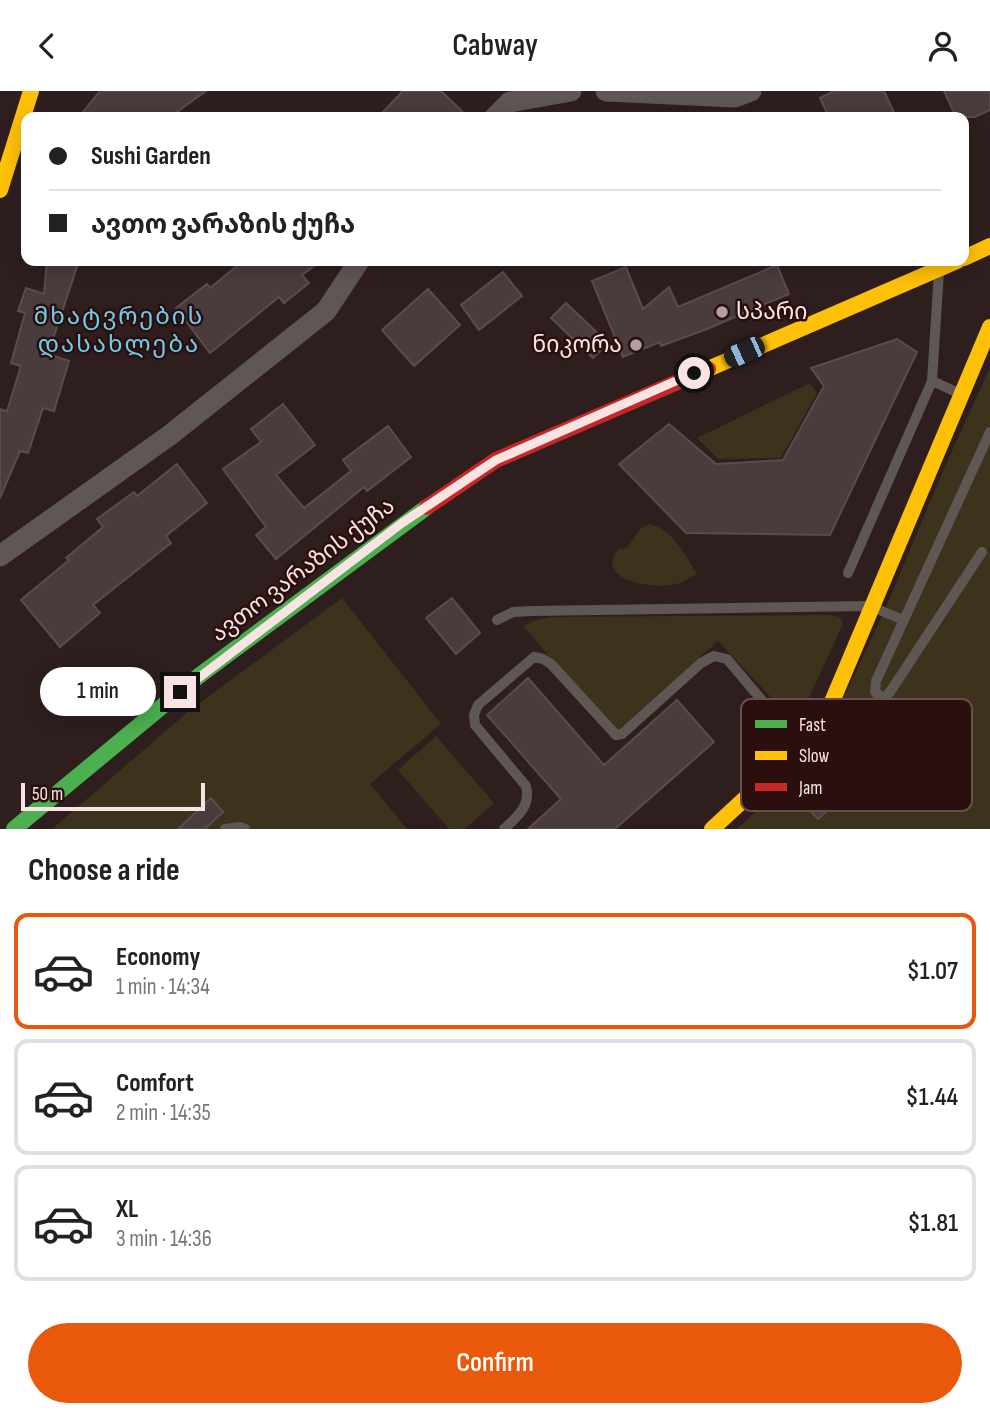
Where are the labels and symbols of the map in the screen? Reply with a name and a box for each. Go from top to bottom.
place label: სპარი [736,298,807,326]
district label: მხატვრების დასახლება [34,302,204,359]
marker: სპარი [714,304,730,320]
place label: ნიკორა [532,331,622,359]
car [721,334,768,370]
marker: ნიკორა [628,337,644,353]
route start [678,357,710,389]
street label: ავთო ვარაზის ქუჩა [206,492,400,648]
callout: 1 min [40,667,156,717]
route end [164,676,196,708]
legend [741,699,972,811]
text: Fast [799,714,826,737]
text: Slow [799,745,829,768]
text: Jam [798,777,822,800]
scale bar [21,780,205,812]

